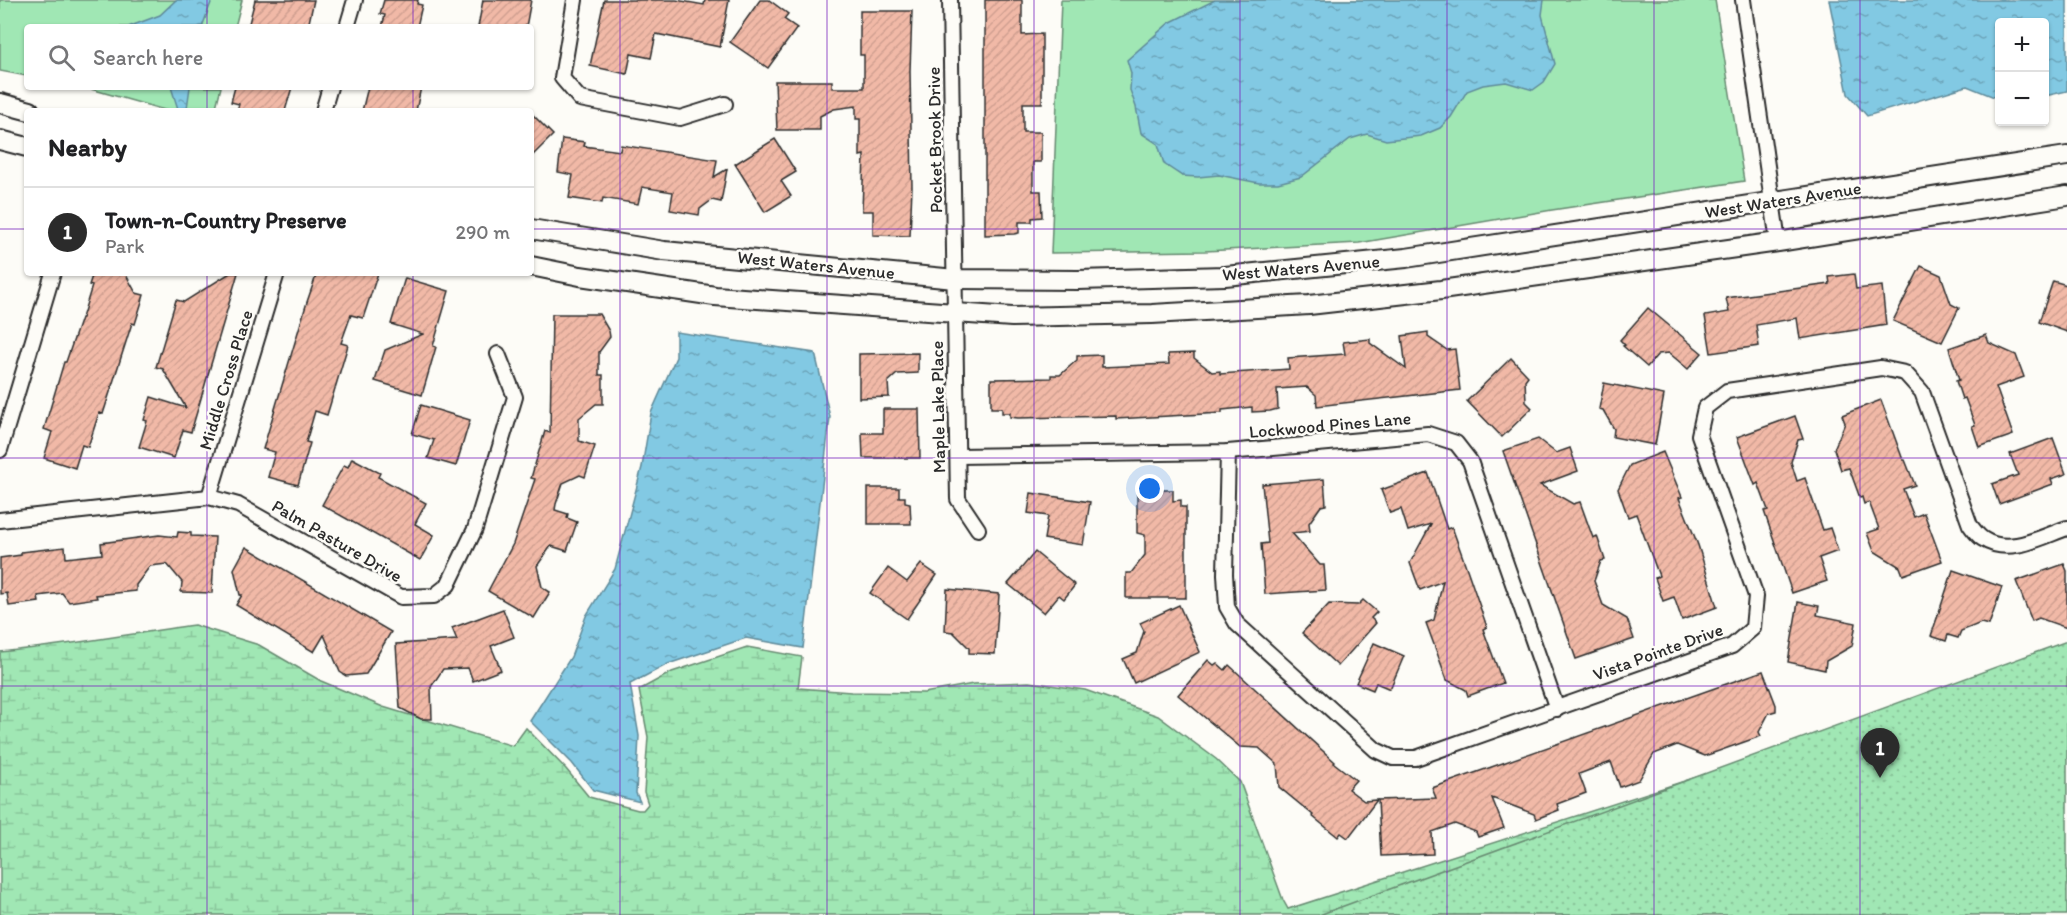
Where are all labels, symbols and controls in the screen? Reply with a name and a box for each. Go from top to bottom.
map controls [1995,18,2049,126]
button: + [1995,18,2049,72]
search box [24,24,534,90]
icon: search [45,41,78,74]
text: Search here [93,44,203,71]
street label: Pocket Brook Drive [923,67,947,213]
button: − [1995,72,2049,126]
text: Nearby [48,131,127,163]
street label: West Waters Avenue [1703,177,1863,223]
text: Town-n-Country Preserve [105,207,347,234]
text: 1 [63,220,72,244]
text: 290 m [455,220,510,244]
text: Park [105,234,144,258]
street label: West Waters Avenue [736,246,896,284]
street label: West Waters Avenue [1221,250,1381,286]
street label: Middle Cross Place [194,307,258,453]
street label: Maple Lake Place [926,341,950,473]
street label: Lockwood Pines Lane [1248,407,1412,443]
your location [1135,474,1164,503]
street label: Palm Pasture Drive [268,495,406,587]
street label: Vista Pointe Drive [1590,618,1726,686]
pin: 1 [1860,728,1900,778]

